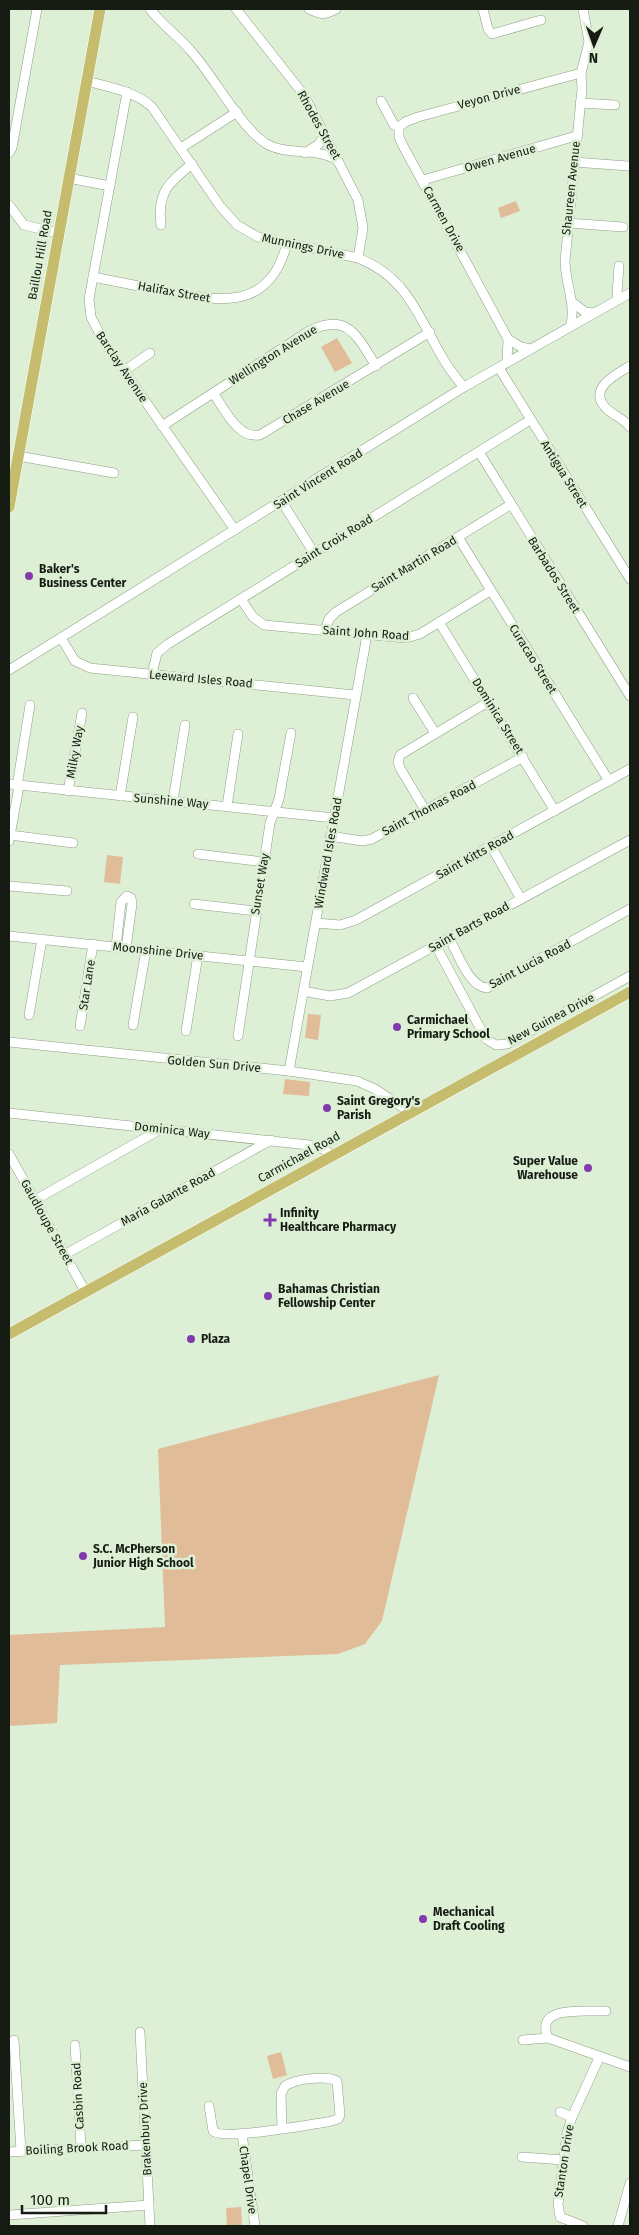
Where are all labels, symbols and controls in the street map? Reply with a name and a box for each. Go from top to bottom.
north arrow [569,20,619,70]
text: N [589,49,599,66]
street label: Veyon Drive [456,82,522,112]
street label: Rhodes Street [294,88,344,162]
street label: Shaureen Avenue [559,140,583,236]
street label: Owen Avenue [463,141,537,175]
street label: Carmen Drive [420,184,468,254]
street label: Baillou Hill Road [25,209,55,301]
street label: Munnings Drive [261,230,345,262]
street label: Halifax Street [137,279,212,305]
street label: Wellington Avenue [226,322,320,388]
street label: Barclay Avenue [93,329,151,405]
street label: Chase Avenue [280,377,352,427]
street label: Antigua Street [538,438,591,511]
street label: Saint Vincent Road [271,446,365,512]
street label: Saint Croix Road [293,512,375,570]
street label: Saint Martin Road [369,533,459,595]
street label: Barbados Street [525,534,583,616]
place label: Baker's Business Center [39,562,127,590]
marker: Baker's Business Center [23,570,35,582]
street label: Curacao Street [506,622,560,697]
street label: Saint John Road [322,623,410,643]
street label: Leeward Isles Road [149,667,253,691]
street label: Dominica Street [469,676,527,757]
street label: Milky Way [63,724,87,779]
street label: Saint Thomas Road [380,777,478,839]
street label: Sunshine Way [133,791,209,811]
street label: Windward Isles Road [311,796,345,910]
street label: Saint Kitts Road [434,828,516,882]
street label: Sunset Way [248,852,272,916]
street label: Saint Barts Road [426,899,512,955]
street label: Saint Lucia Road [487,937,573,991]
street label: Moonshine Drive [112,939,204,963]
street label: Star Lane [76,959,98,1011]
street label: New Guinea Drive [505,990,597,1048]
place label: Carmichael Primary School [407,1013,490,1041]
marker: Carmichael Primary School [391,1021,403,1033]
street label: Golden Sun Drive [167,1053,261,1075]
place label: Saint Gregory's Parish [337,1094,420,1122]
marker: Saint Gregory's Parish [321,1102,333,1114]
street label: Dominica Way [133,1119,211,1141]
street label: Carmichael Road [256,1129,342,1185]
place label: Super Value Warehouse [513,1154,578,1182]
marker: Super Value Warehouse [582,1162,594,1174]
street label: Maria Galante Road [118,1165,218,1229]
street label: Gaudloupe Street [18,1177,76,1268]
place label: Infinity Healthcare Pharmacy [280,1206,397,1234]
marker: Infinity Healthcare Pharmacy [264,1214,276,1226]
place label: Bahamas Christian Fellowship Center [278,1282,380,1310]
marker: Bahamas Christian Fellowship Center [262,1290,274,1302]
place label: Plaza [201,1332,230,1346]
marker: Plaza [185,1333,197,1345]
place label: S.C. McPherson Junior High School [92,1542,194,1570]
marker: S.C. McPherson Junior High School [77,1550,89,1562]
place label: Mechanical Draft Cooling [433,1905,505,1933]
marker: Mechanical Draft Cooling [417,1913,429,1925]
street label: Casbin Road [69,2062,87,2130]
street label: Brakenbury Drive [136,2082,154,2176]
street label: Stanton Drive [551,2123,577,2199]
street label: Boiling Brook Road [25,2138,129,2158]
street label: Chapel Drive [236,2145,260,2215]
scale bar [22,2182,106,2214]
text: 100 m [30,2191,70,2209]

